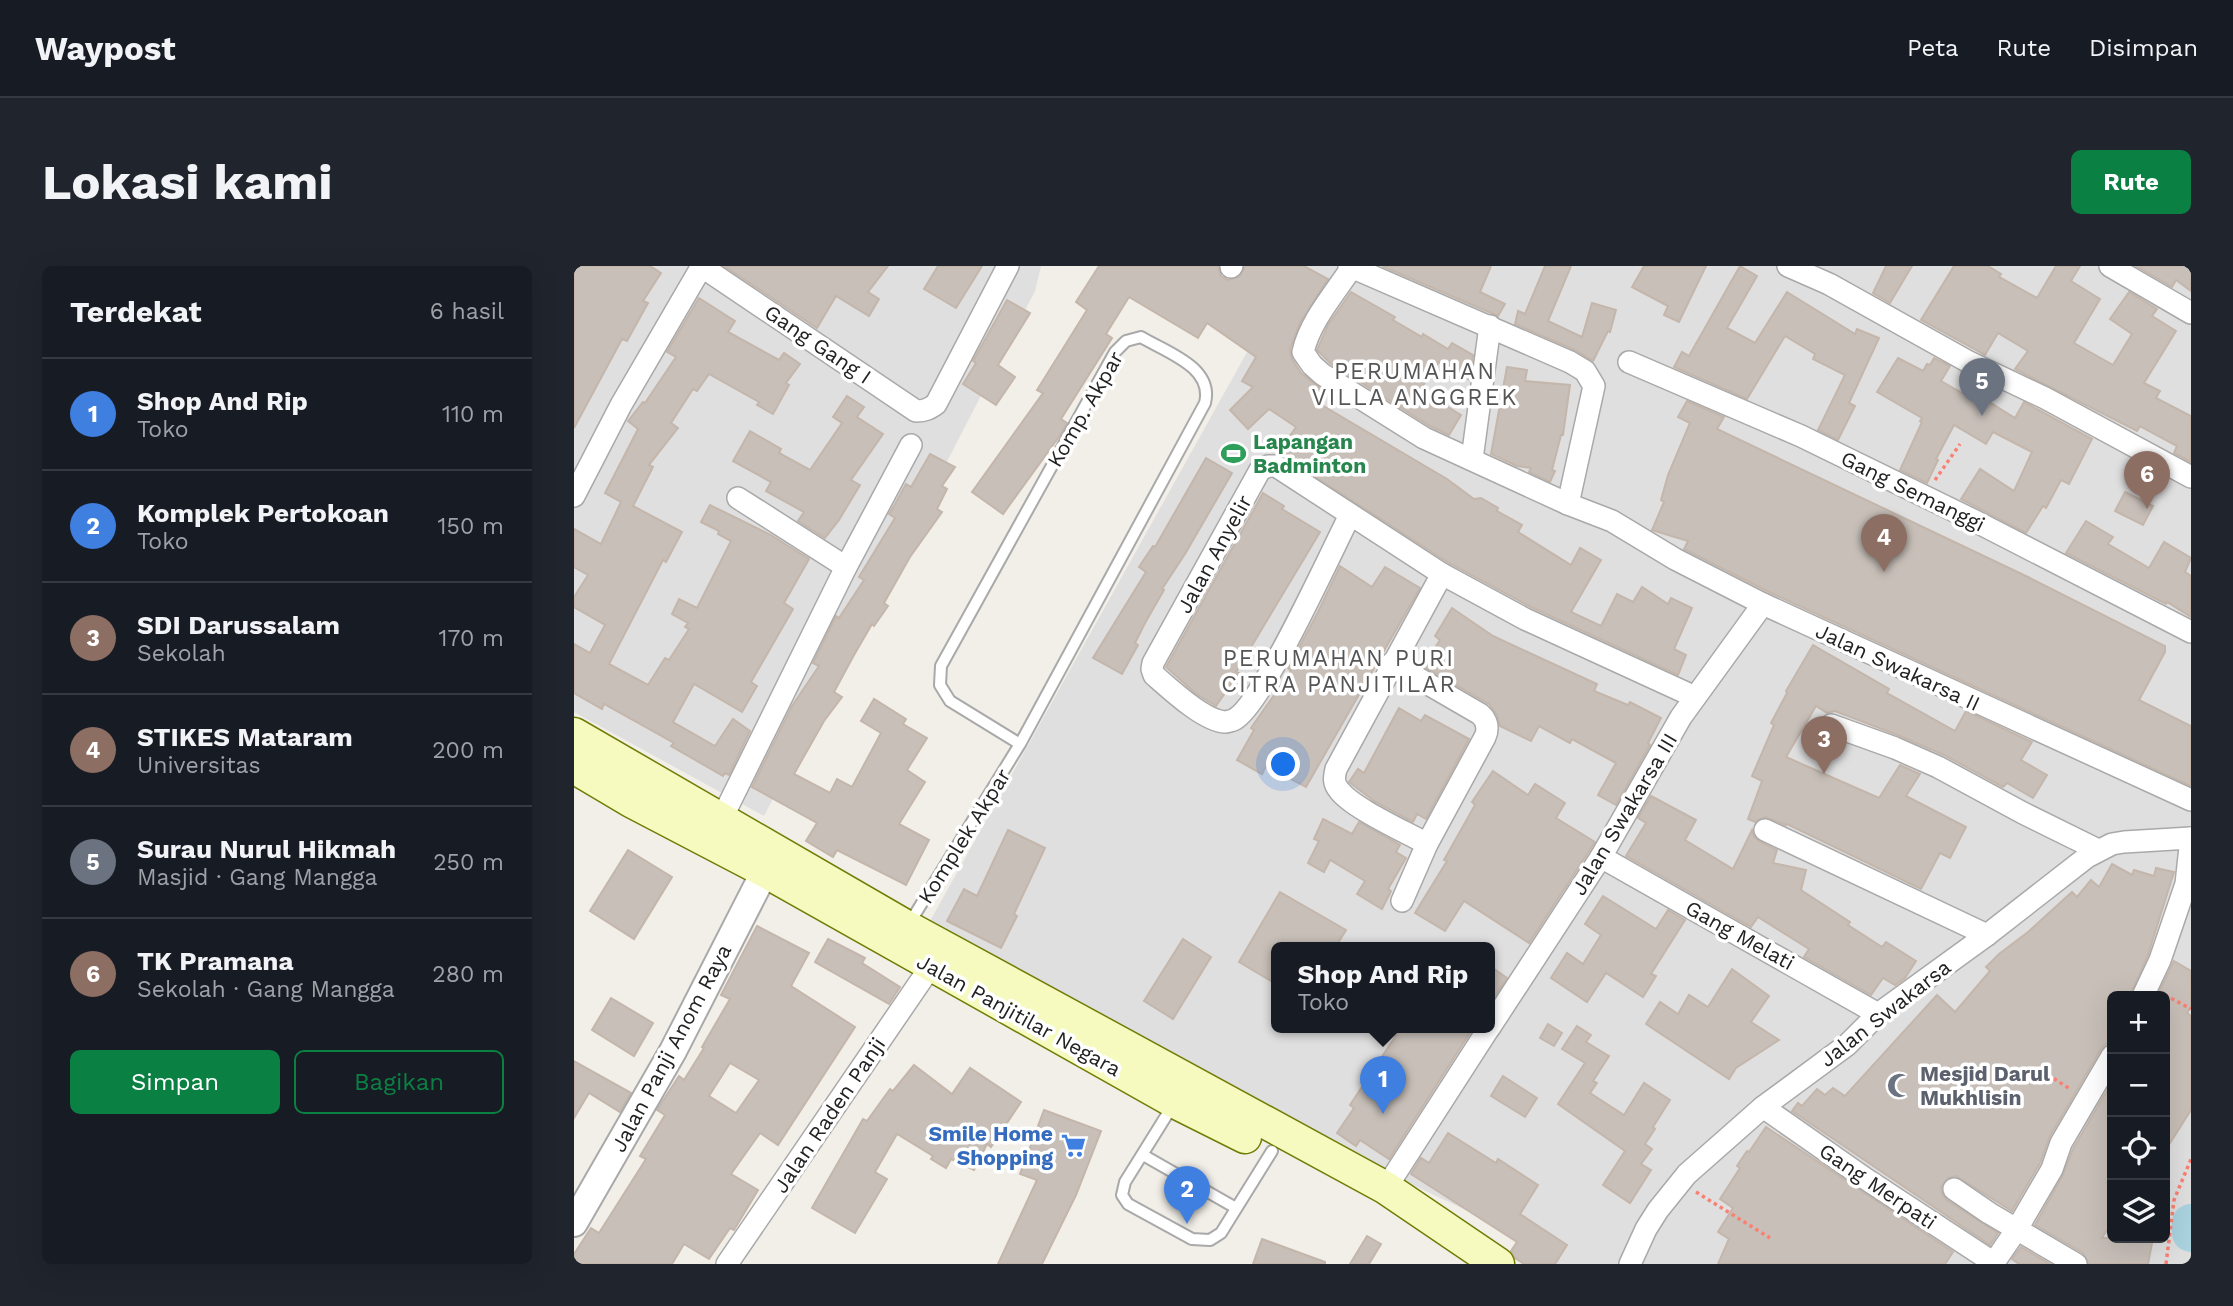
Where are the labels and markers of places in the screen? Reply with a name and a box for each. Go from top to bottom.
pin: 5 [1959,358,2005,416]
place label: Lapangan Badminton [1253,429,1366,478]
sports icon: Lapangan Badminton [1219,439,1247,467]
pin: 6 [2124,451,2170,509]
pin: 4 [1861,514,1907,572]
pin: 3 [1801,716,1847,774]
pin: 1 [1360,1056,1406,1114]
place label: Mesjid Darul Mukhlisin [1920,1061,2050,1110]
mosque icon: Mesjid Darul Mukhlisin [1886,1071,1914,1099]
place label: Smile Home Shopping [929,1121,1053,1170]
supermarket icon: Smile Home Shopping [1059,1131,1087,1159]
pin: 2 [1164,1166,1210,1224]

